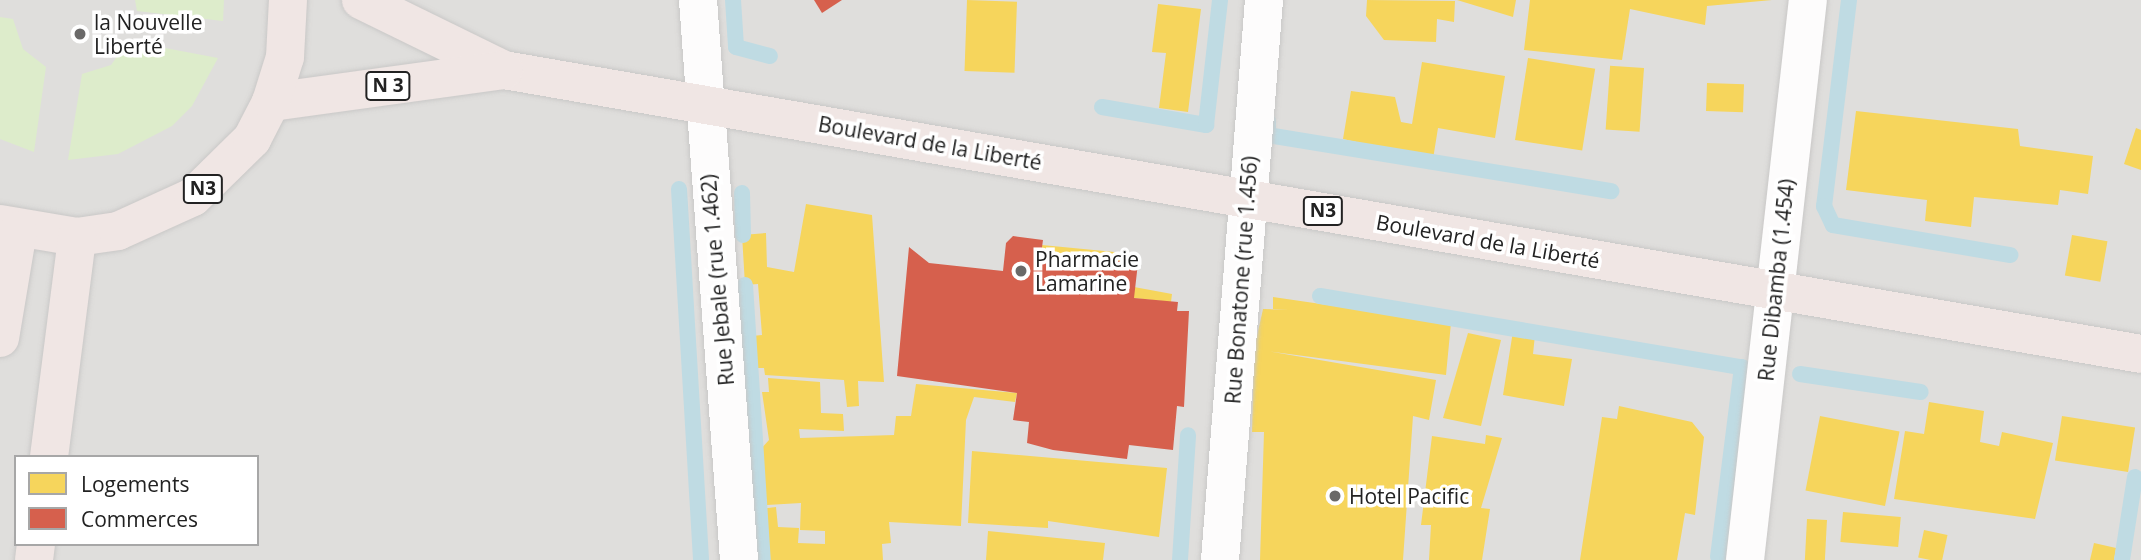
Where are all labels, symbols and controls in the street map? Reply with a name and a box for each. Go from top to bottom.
place label: la Nouvelle Liberté [94,9,202,59]
marker: la Nouvelle Liberté [72,26,88,42]
road number: N 3 [365,71,411,102]
street label: Boulevard de la Liberté [816,111,1044,175]
street label: Rue Bonatone (rue 1.456) [1220,155,1262,405]
street label: Rue Jebale (rue 1.462) [695,173,739,387]
road number: N3 [182,174,224,204]
street label: Rue Dibamba (1.454) [1753,177,1799,383]
road number: N3 [1302,196,1344,226]
street label: Boulevard de la Liberté [1374,209,1602,273]
place label: Pharmacie Lamarine [1035,246,1139,296]
marker: Pharmacie Lamarine [1013,263,1029,279]
legend [14,455,259,546]
text: Logements [81,470,189,498]
place label: Hotel Pacific [1349,483,1469,509]
marker: Hotel Pacific [1327,488,1343,504]
text: Commerces [81,505,198,533]

